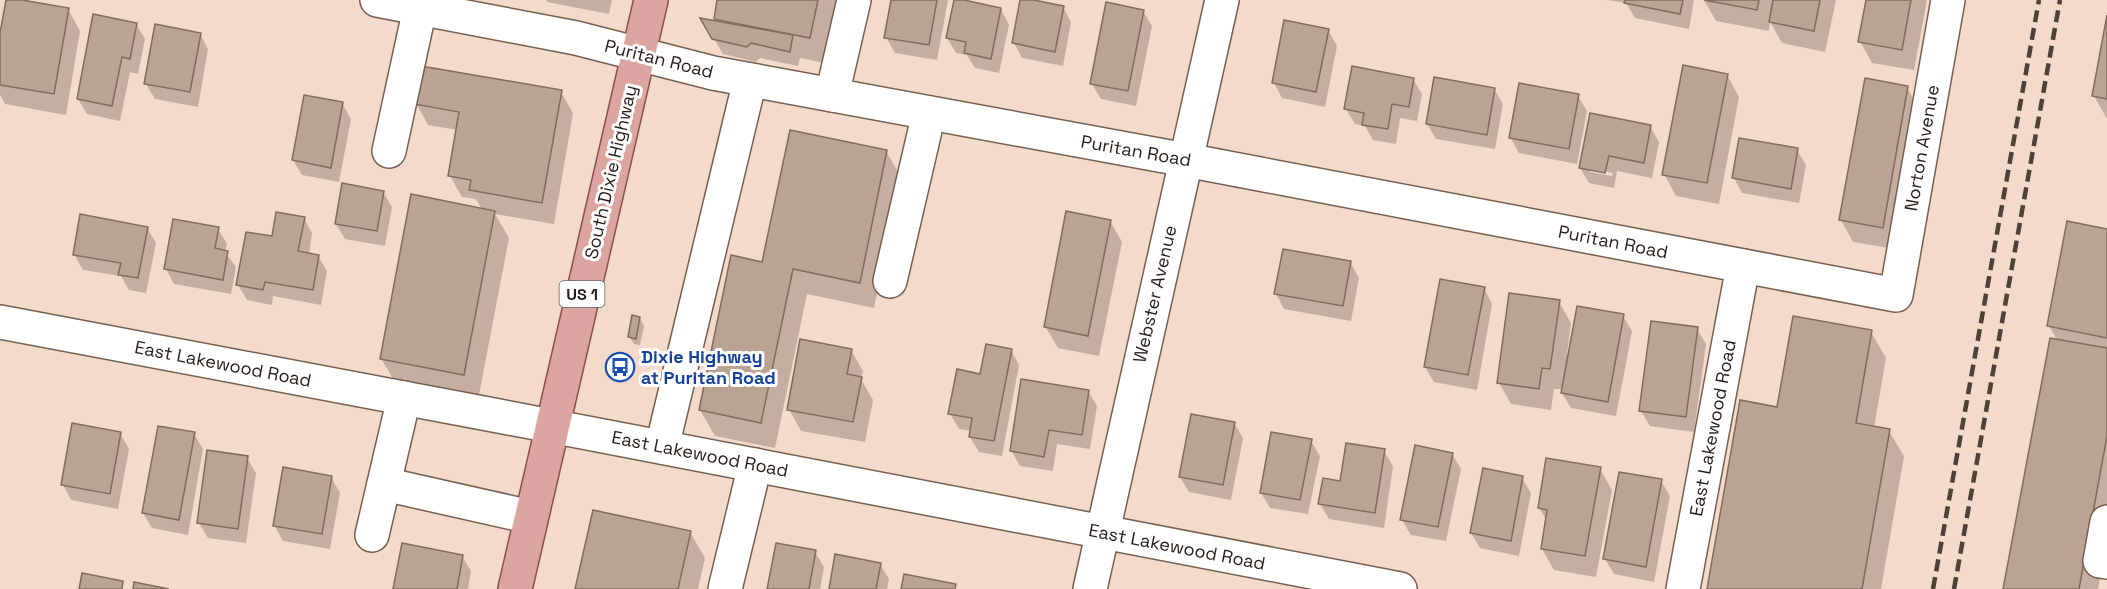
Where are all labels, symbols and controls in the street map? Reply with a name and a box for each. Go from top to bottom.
street label: Puritan Road [602,34,716,83]
street label: South Dixie Highway [579,83,642,261]
street label: Norton Avenue [1899,83,1944,213]
street label: Puritan Road [1079,130,1193,172]
street label: Puritan Road [1556,220,1670,263]
street label: Webster Avenue [1128,223,1182,365]
road number: US 1 [560,281,604,307]
street label: East Lakewood Road [133,335,313,392]
street label: East Lakewood Road [1684,338,1741,518]
place label: Dixie Highway at Puritan Road [641,345,776,389]
bus stop icon: Dixie Highway at Puritan Road [604,351,636,383]
street label: East Lakewood Road [610,425,790,482]
street label: East Lakewood Road [1087,518,1267,575]

